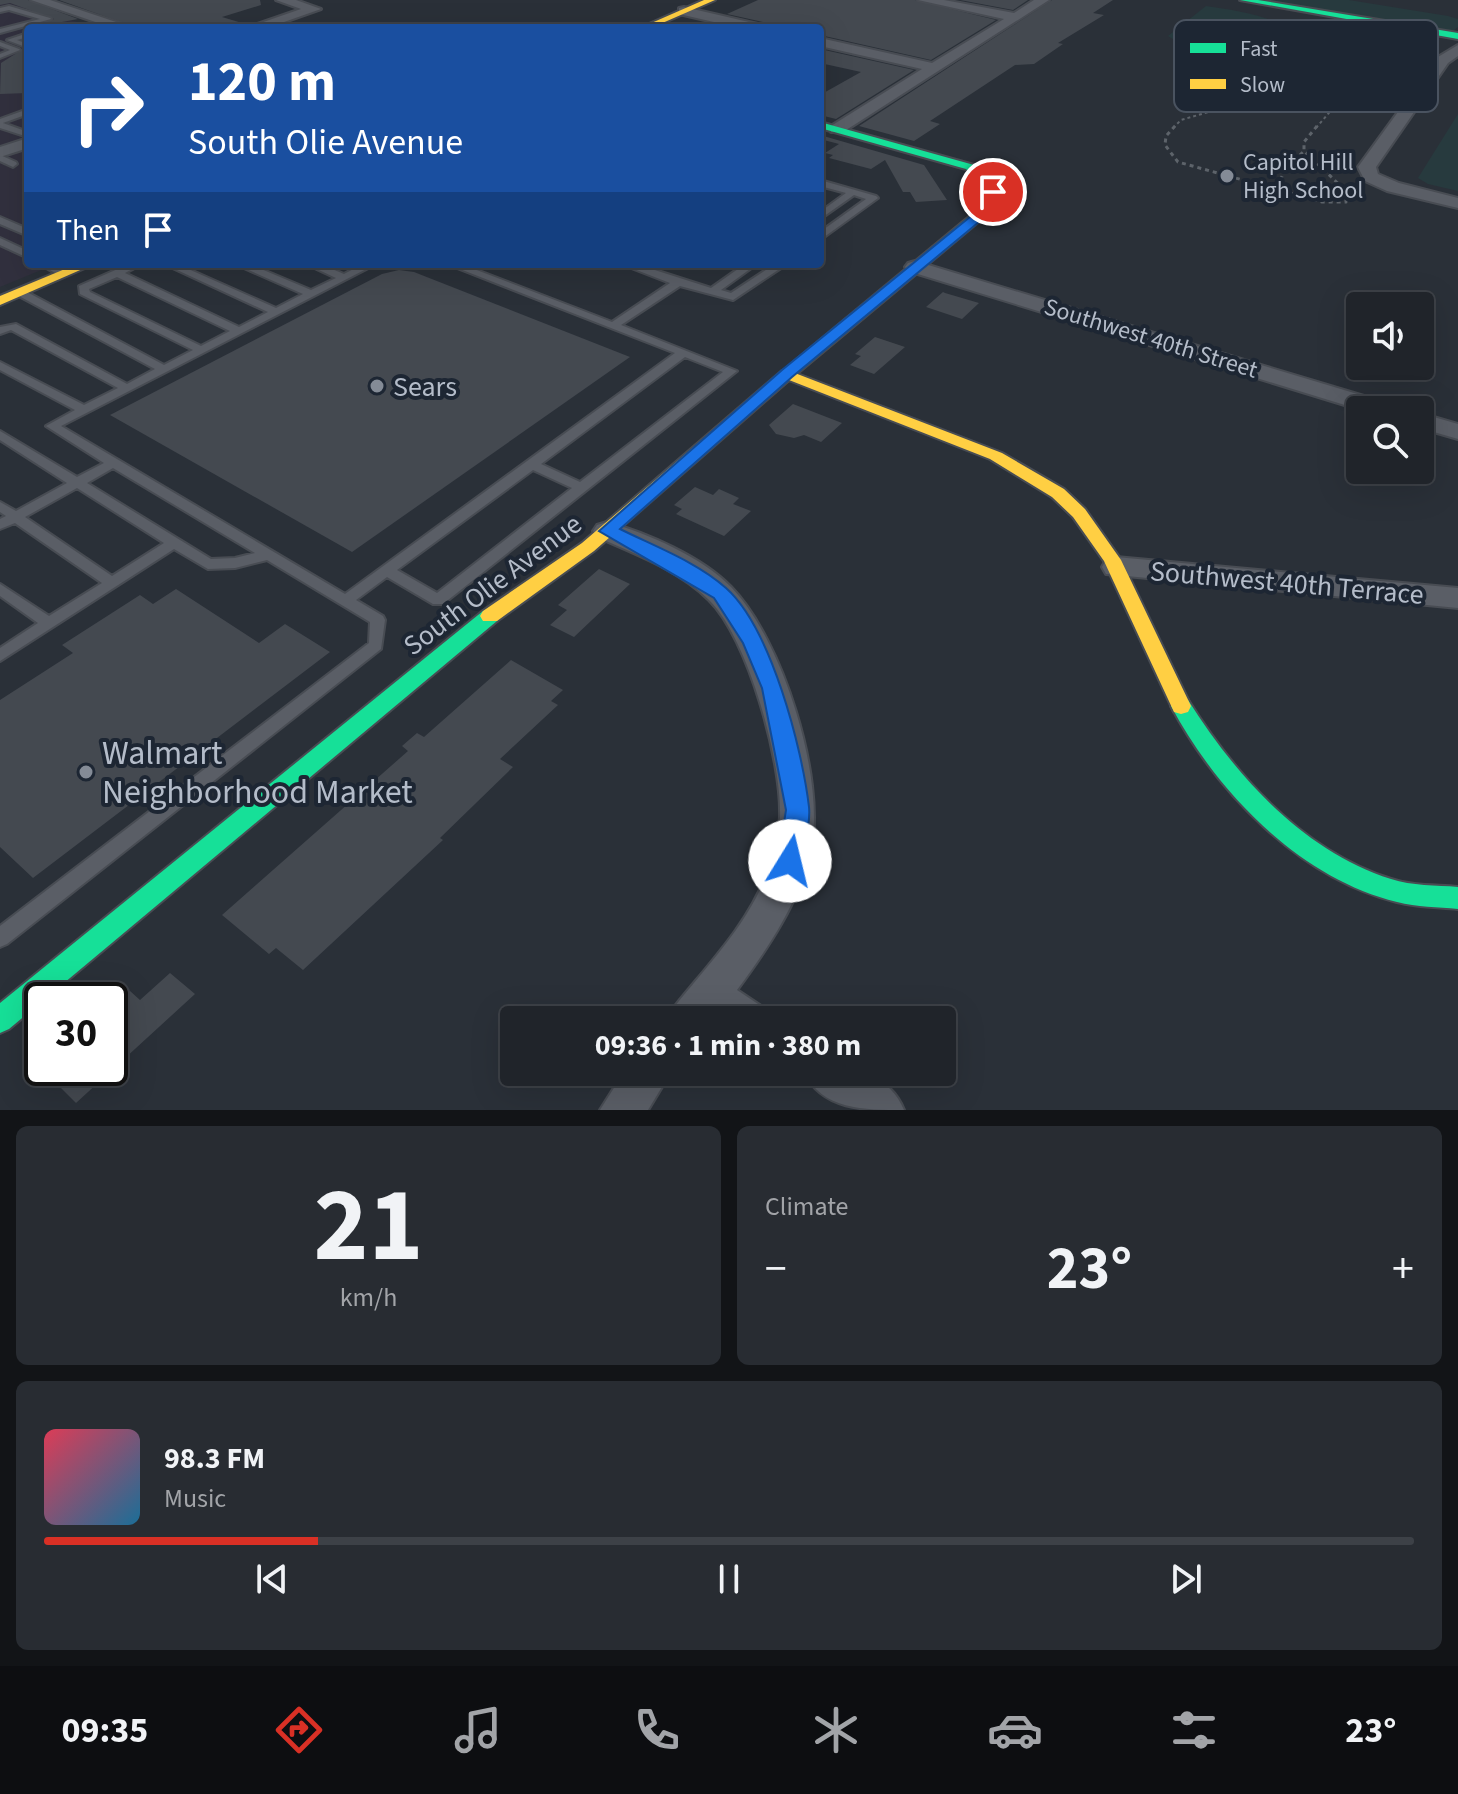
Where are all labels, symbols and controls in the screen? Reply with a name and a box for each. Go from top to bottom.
legend [1174,20,1438,112]
text: Fast [1240,33,1278,65]
text: 120 m [188,43,336,122]
icon: right [56,56,160,160]
text: Slow [1240,69,1285,101]
text: South Olie Avenue [188,117,463,168]
place label: Capitol Hill High School [1243,145,1363,208]
pin [959,158,1027,226]
marker: Capitol Hill High School [1218,167,1236,185]
icon: arrive [971,170,1015,214]
icon: arrive [136,208,180,252]
text: Then [56,209,120,252]
street label: Southwest 40th Street [1040,289,1262,388]
map controls [1346,292,1434,484]
button: sound [1346,292,1434,380]
place label: Sears [393,367,457,407]
marker: Sears [368,377,386,395]
button: search [1346,396,1434,484]
street label: South Olie Avenue [395,504,590,665]
street label: Southwest 40th Terrace [1149,551,1425,615]
place label: Walmart Neighborhood Market [102,729,413,817]
marker: Walmart Neighborhood Market [77,763,95,781]
position arrow [748,819,832,903]
speed limit sign: 30 [24,982,128,1086]
text: 09:36 · 1 min · 380 m [595,1024,861,1067]
text: 21 [314,1153,423,1301]
text: Climate [765,1188,849,1225]
text: 23° [1047,1227,1132,1312]
text: − [765,1238,787,1301]
text: + [1392,1238,1414,1301]
text: km/h [340,1279,397,1316]
text: 98.3 FM [164,1437,265,1480]
text: Music [164,1480,226,1517]
icon: previous [250,1557,294,1601]
icon: pause [707,1557,751,1601]
icon: next [1164,1557,1208,1601]
icon: directions [271,1702,327,1758]
icon: music [450,1702,506,1758]
icon: phone [629,1702,685,1758]
icon: climate [808,1702,864,1758]
icon: car [987,1702,1043,1758]
icon: filters [1166,1702,1222,1758]
text: 09:35 [62,1705,148,1756]
text: 23° [1345,1705,1397,1756]

